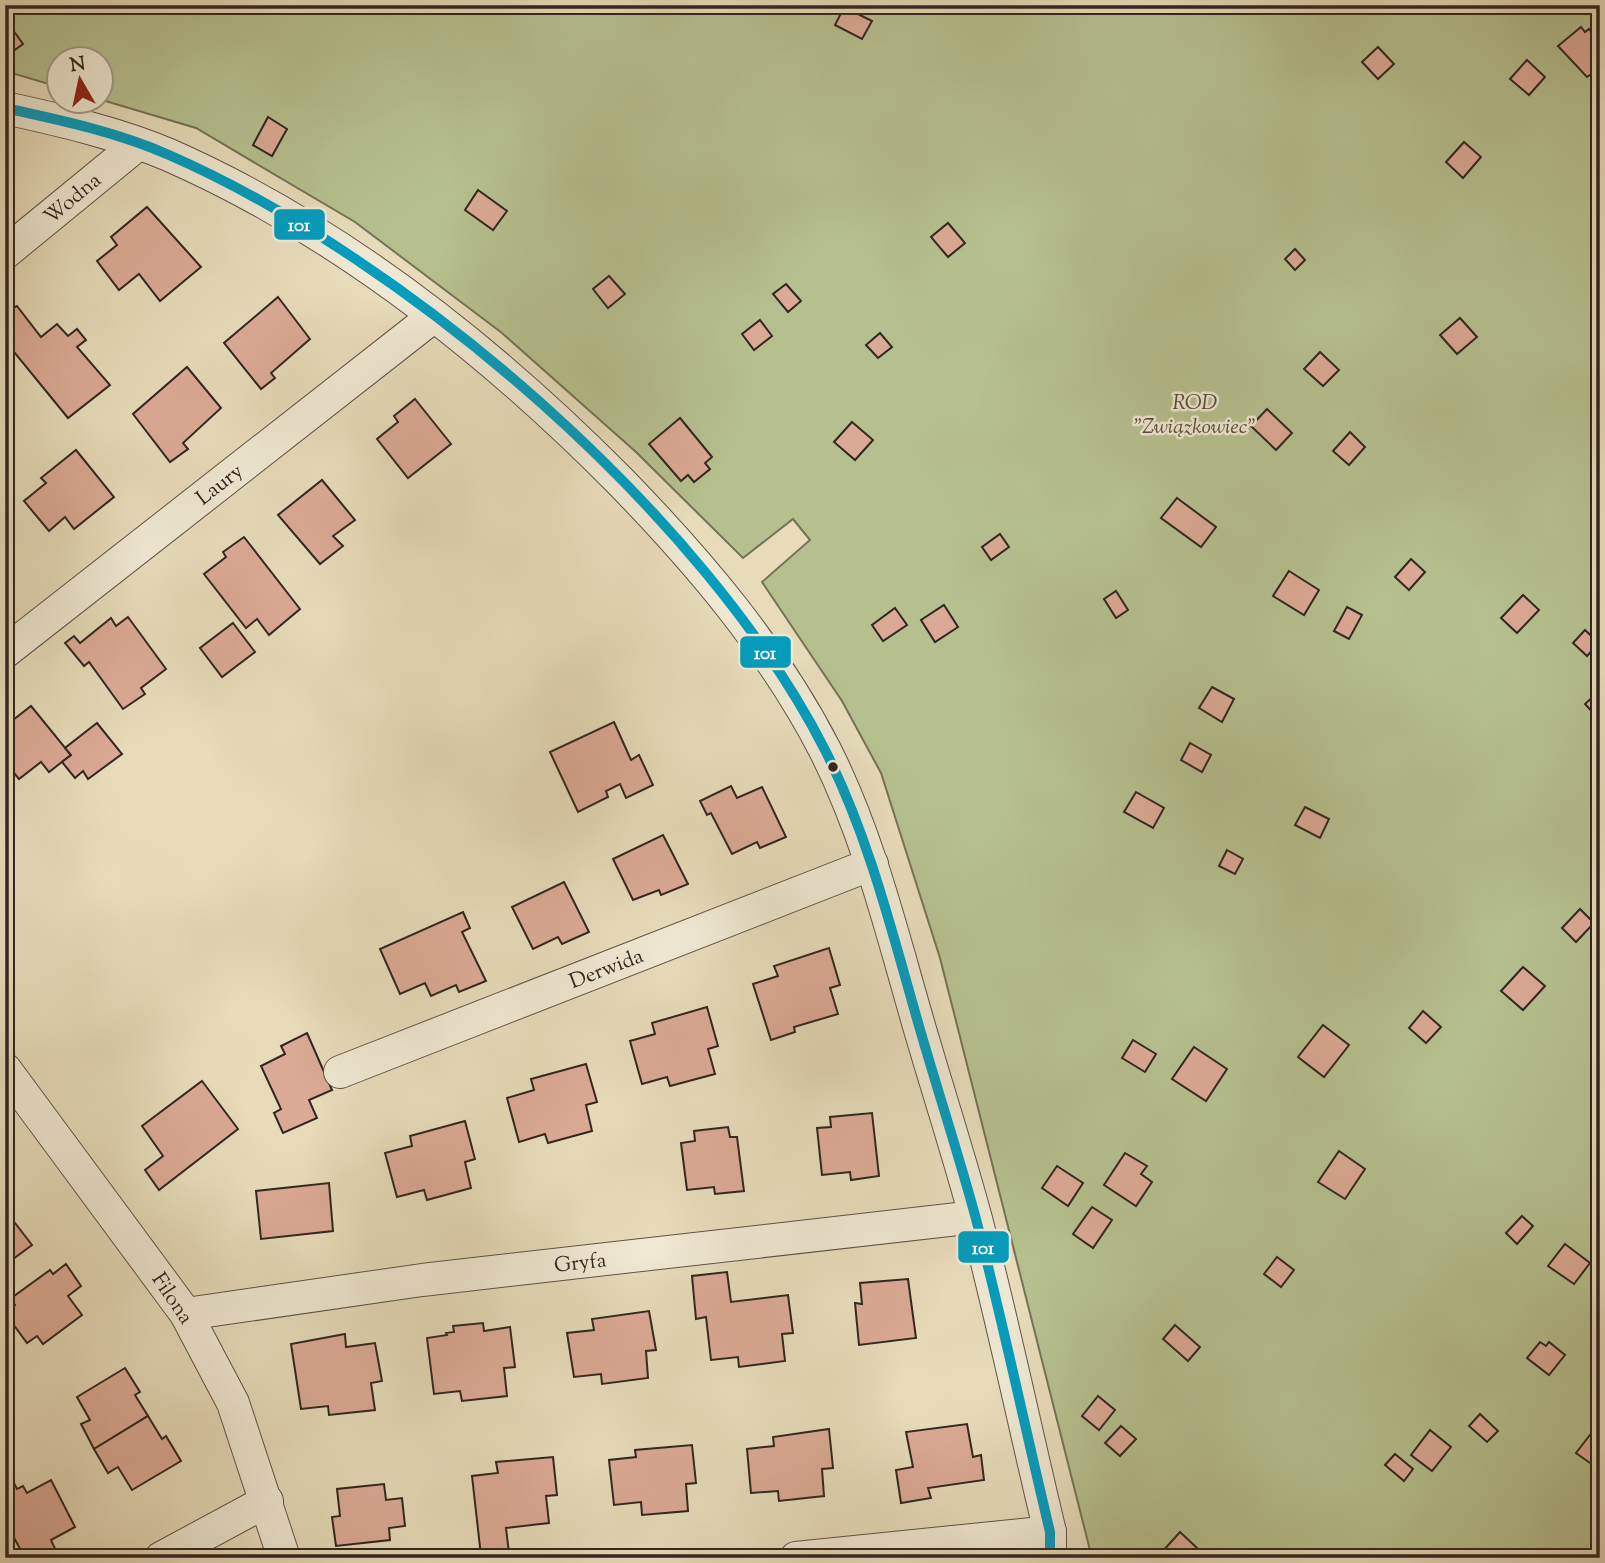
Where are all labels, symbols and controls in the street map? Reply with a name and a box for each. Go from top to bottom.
north arrow [46,46,116,116]
text: N [68,51,87,80]
street label: Wodna [38,166,109,232]
line badge: 101 [273,208,326,241]
text: 101 [288,213,311,240]
park label: ROD "Związkowiec" [1134,389,1256,443]
street label: Laury [190,457,251,514]
line badge: 101 [739,635,792,669]
text: 101 [754,641,777,668]
unlabelled marker [826,760,840,774]
street label: Derwida [565,942,649,998]
line badge: 101 [957,1230,1010,1264]
text: 101 [972,1236,995,1263]
street label: Gryfa [553,1246,608,1282]
street label: Filona [143,1267,200,1331]

